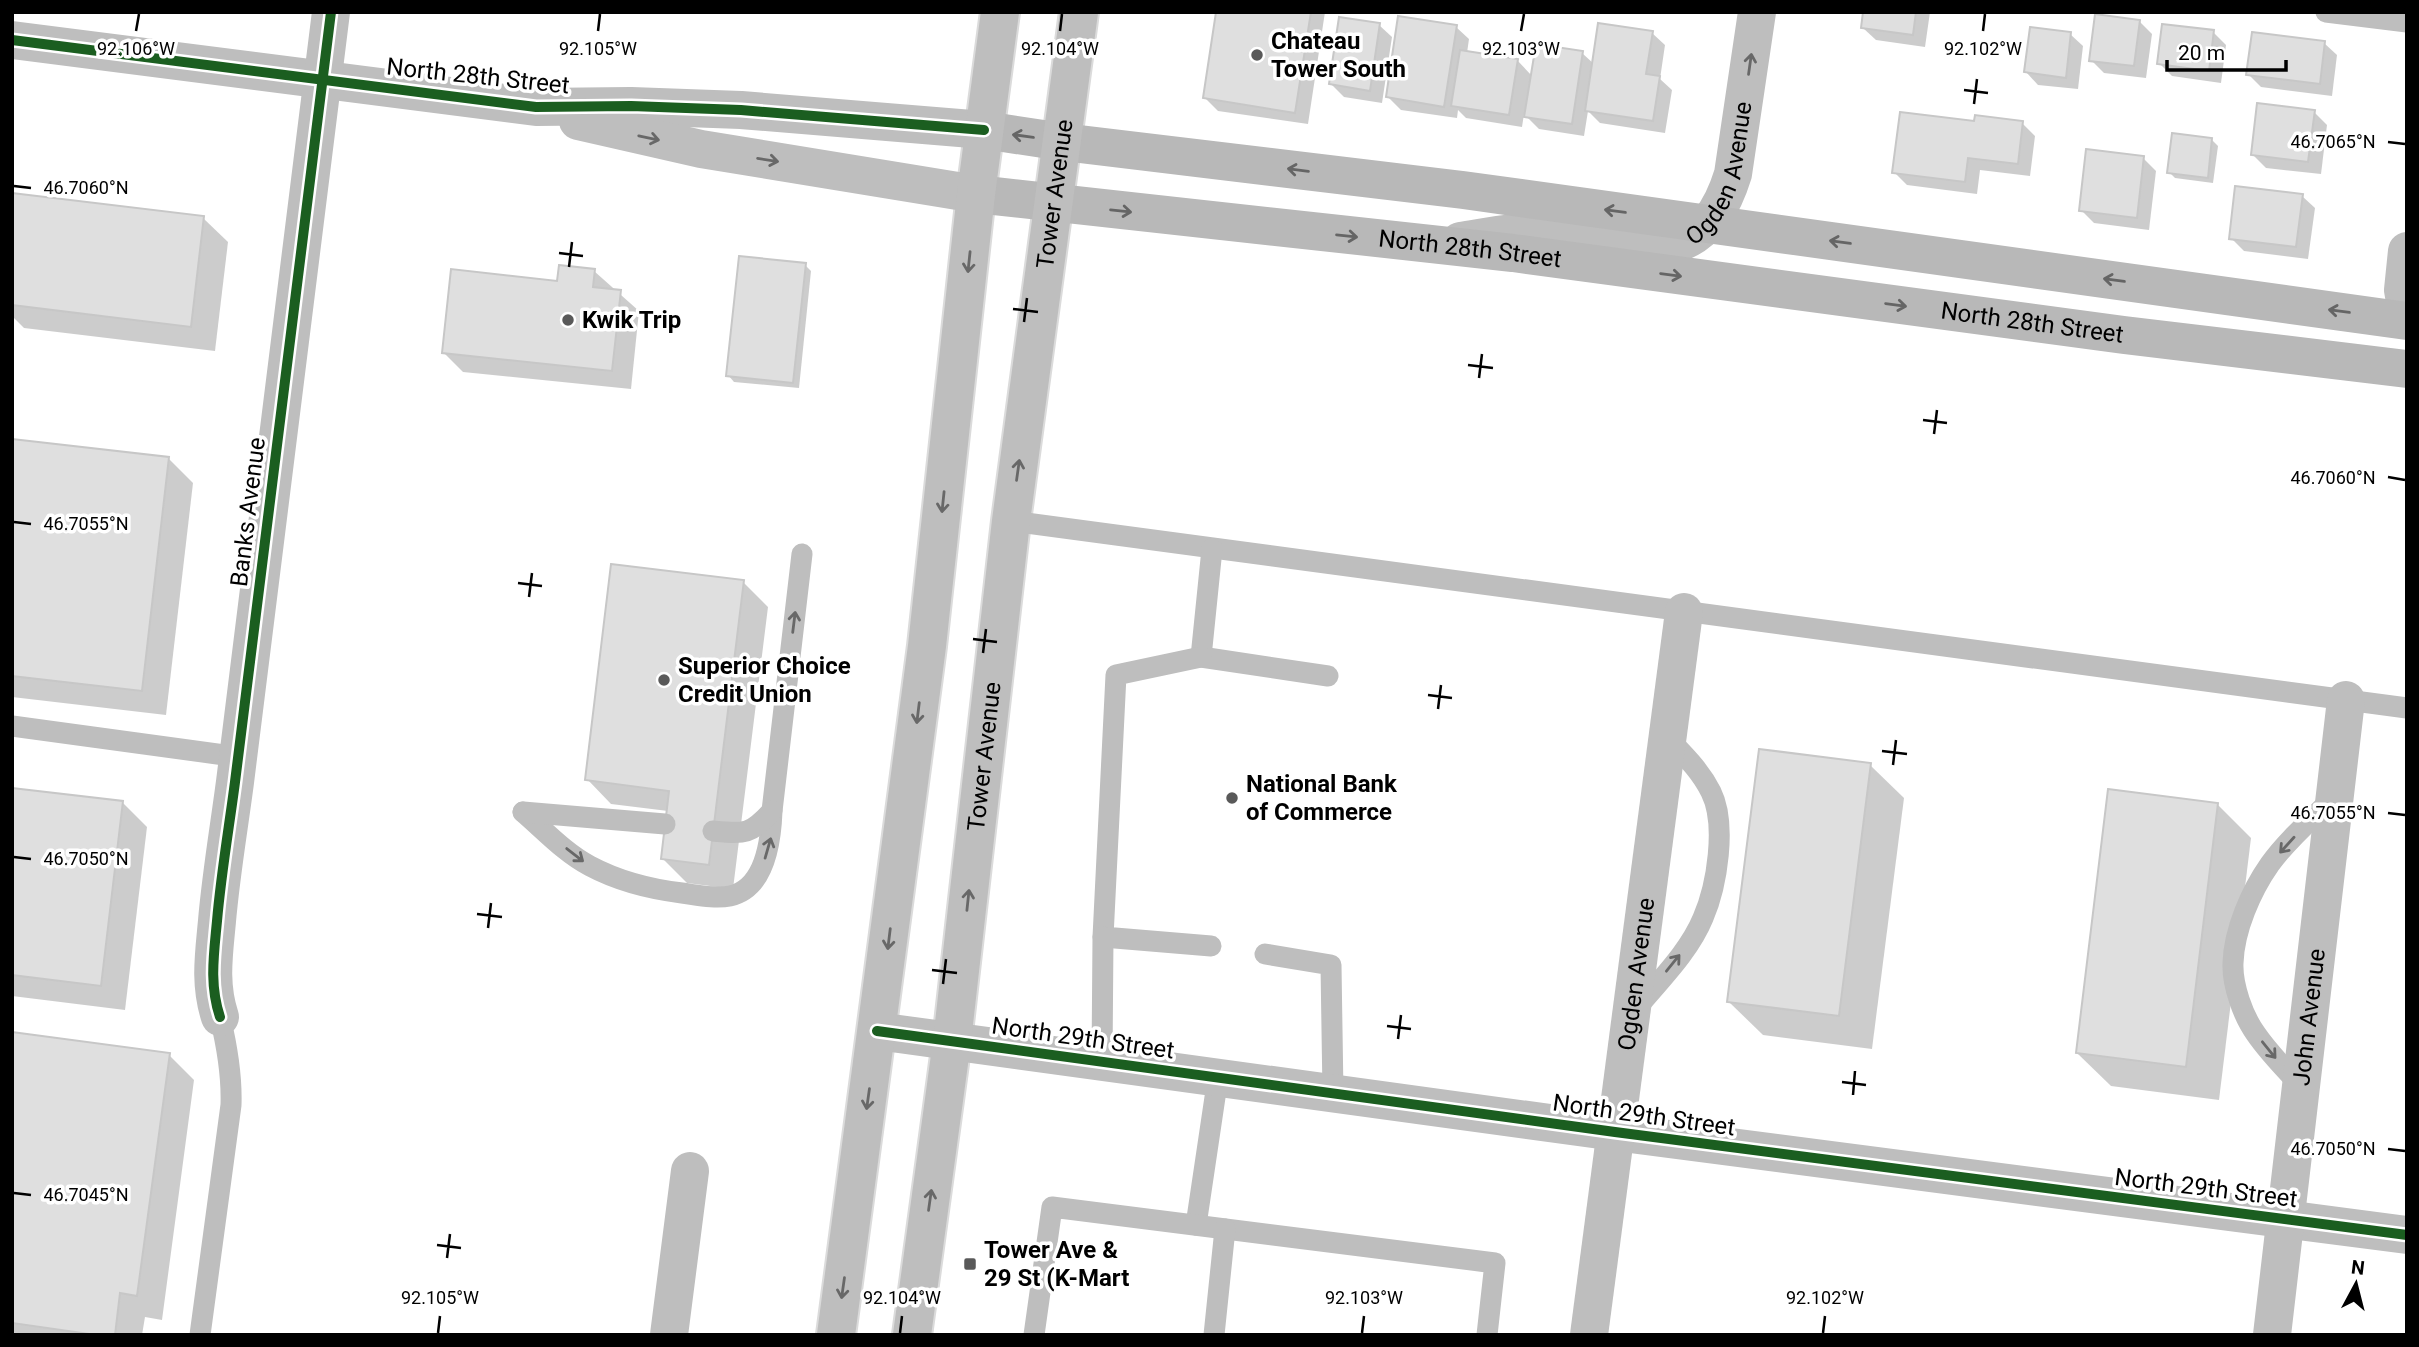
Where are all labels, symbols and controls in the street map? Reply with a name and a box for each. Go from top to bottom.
place label: Chateau Tower South [1271,27,1406,83]
scale bar [2167,28,2286,72]
text: 92.106°W [97,38,175,59]
text: 92.105°W [559,38,637,59]
text: 92.104°W [1021,38,1099,59]
text: 92.103°W [1482,38,1560,59]
text: 92.102°W [1944,38,2022,59]
text: 20 m [2178,41,2225,65]
marker: Chateau Tower South [1249,47,1265,63]
street label: North 28th Street [385,52,571,100]
one-way arrow [1743,53,1756,76]
street label: Ogden Avenue [1680,100,1758,251]
street label: Tower Avenue [1031,118,1079,270]
one-way arrow [1012,129,1035,142]
one-way arrow [637,131,660,145]
text: 46.7065°N [2290,131,2376,152]
one-way arrow [756,154,779,167]
one-way arrow [1287,163,1310,176]
text: 46.7060°N [43,177,129,198]
one-way arrow [1604,204,1626,217]
one-way arrow [1109,205,1132,218]
street label: North 28th Street [1377,224,1563,273]
one-way arrow [1336,230,1358,243]
one-way arrow [1829,235,1852,248]
one-way arrow [962,250,975,273]
one-way arrow [1659,268,1681,281]
one-way arrow [2103,274,2126,287]
street label: North 28th Street [1939,297,2125,349]
one-way arrow [1884,298,1907,311]
one-way arrow [2328,305,2351,318]
place label: Kwik Trip [582,306,681,334]
marker: Kwik Trip [560,312,576,328]
street label: Banks Avenue [225,436,271,588]
one-way arrow [1011,460,1024,482]
text: 46.7060°N [2290,467,2376,488]
one-way arrow [936,490,949,512]
text: 46.7055°N [43,513,129,534]
one-way arrow [788,612,801,634]
place label: Superior Choice Credit Union [678,652,851,708]
marker: Superior Choice Credit Union [656,672,672,688]
street label: Tower Avenue [962,680,1007,833]
one-way arrow [912,702,925,724]
place label: National Bank of Commerce [1246,770,1398,826]
marker: National Bank of Commerce [1224,790,1240,806]
text: 46.7055°N [2290,802,2376,823]
one-way arrow [2279,836,2295,854]
one-way arrow [763,837,776,859]
text: 46.7050°N [43,848,129,869]
one-way arrow [566,848,584,863]
one-way arrow [961,889,974,912]
street label: Ogden Avenue [1613,896,1660,1052]
one-way arrow [882,927,895,950]
street label: John Avenue [2287,947,2331,1087]
one-way arrow [1666,954,1681,973]
street label: North 29th Street [990,1011,1176,1065]
one-way arrow [2261,1040,2276,1058]
one-way arrow [861,1087,874,1109]
street label: North 29th Street [1551,1088,1737,1142]
text: 46.7050°N [2290,1138,2376,1159]
street label: North 29th Street [2113,1163,2299,1213]
text: 46.7045°N [43,1184,129,1205]
one-way arrow [924,1189,937,1212]
place label: Tower Ave & 29 St (K-Mart [984,1236,1129,1292]
north arrow [2321,1249,2391,1319]
text: N [2350,1255,2366,1280]
marker: Tower Ave & 29 St (K-Mart [962,1256,978,1272]
one-way arrow [836,1277,849,1299]
text: 92.105°W [401,1287,479,1308]
text: 92.104°W [863,1287,941,1308]
text: 92.103°W [1325,1287,1403,1308]
text: 92.102°W [1786,1287,1864,1308]

